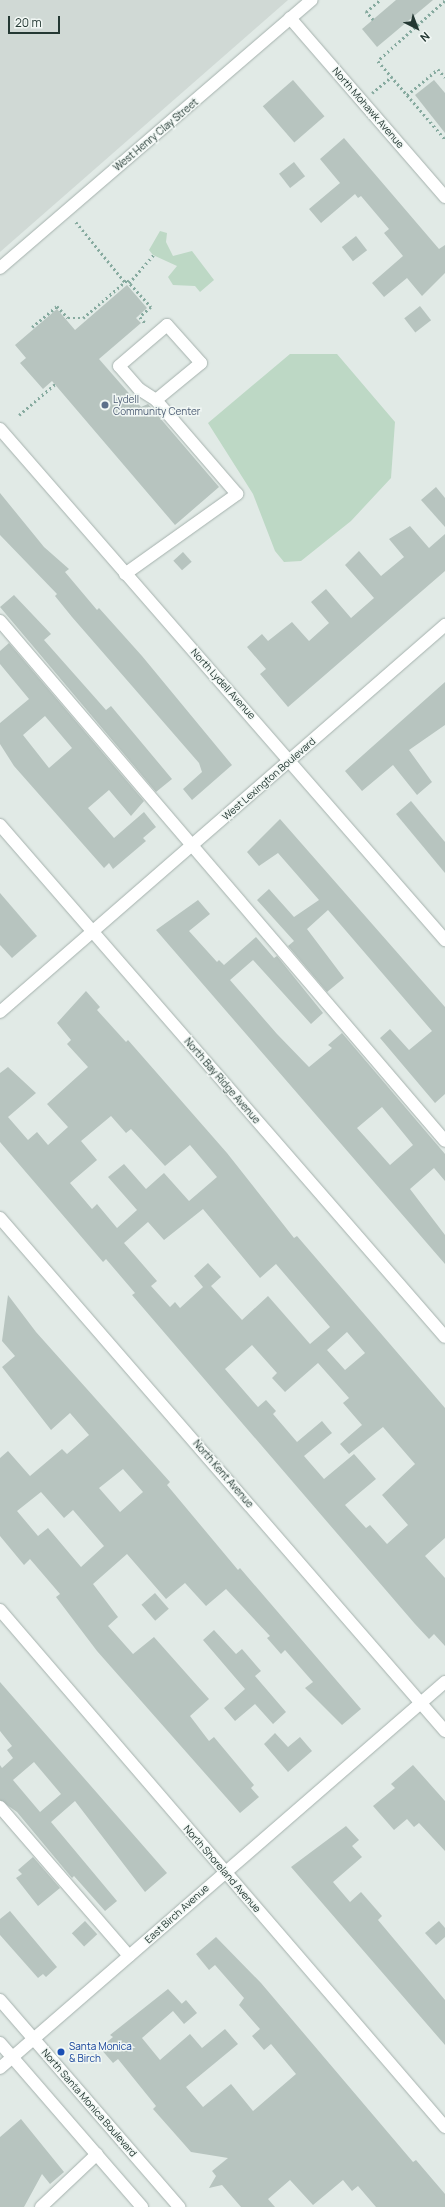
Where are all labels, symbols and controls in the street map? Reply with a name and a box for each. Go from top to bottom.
scale bar [10,8,62,34]
north arrow [397,8,437,48]
text: 20 m [15,14,42,31]
text: N [417,29,433,46]
street label: North Mohawk Avenue [330,65,406,151]
street label: West Henry Clay Street [111,96,201,174]
place label: Lydell Community Center [113,393,200,416]
marker: Lydell Community Center [100,400,110,410]
street label: North Lydell Avenue [188,646,258,722]
street label: West Lexington Boulevard [220,735,318,823]
street label: North Bay Ridge Avenue [182,1036,262,1126]
street label: North Kent Avenue [190,1438,256,1510]
street label: North Shoreland Avenue [181,1823,263,1915]
street label: East Birch Avenue [142,1882,212,1946]
place label: Santa Monica & Birch [69,2040,132,2064]
street label: North Santa Monica Boulevard [39,2047,139,2159]
marker: Santa Monica & Birch [56,2047,66,2057]

